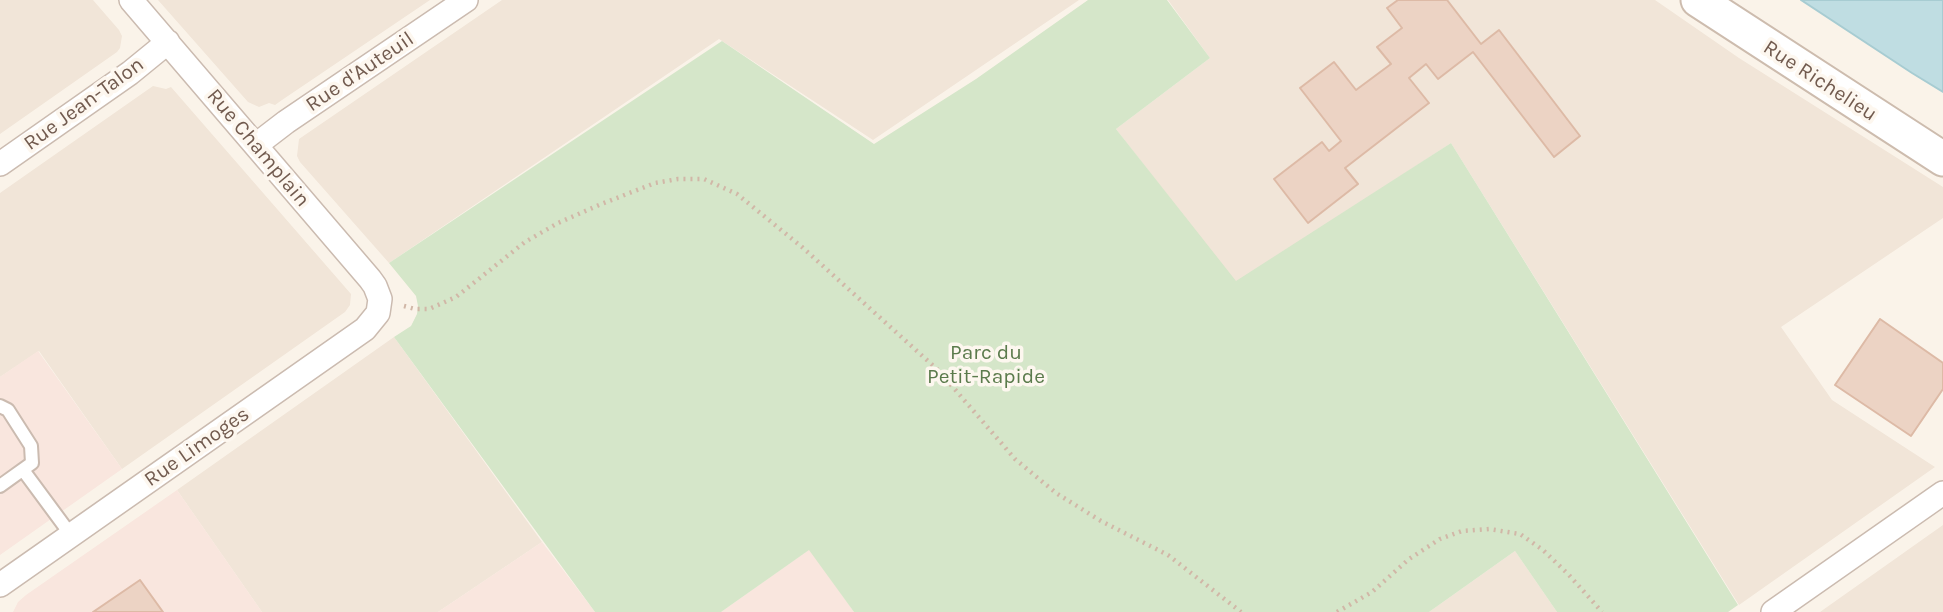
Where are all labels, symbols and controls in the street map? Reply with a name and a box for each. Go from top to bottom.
street label: Rue d'Auteuil [301,27,419,117]
street label: Rue Richelieu [1758,35,1882,127]
street label: Rue Jean-Talon [19,52,149,156]
street label: Rue Champlain [201,84,315,212]
park label: Parc du Petit-Rapide [927,340,1045,390]
street label: Rue Limoges [140,402,254,492]

